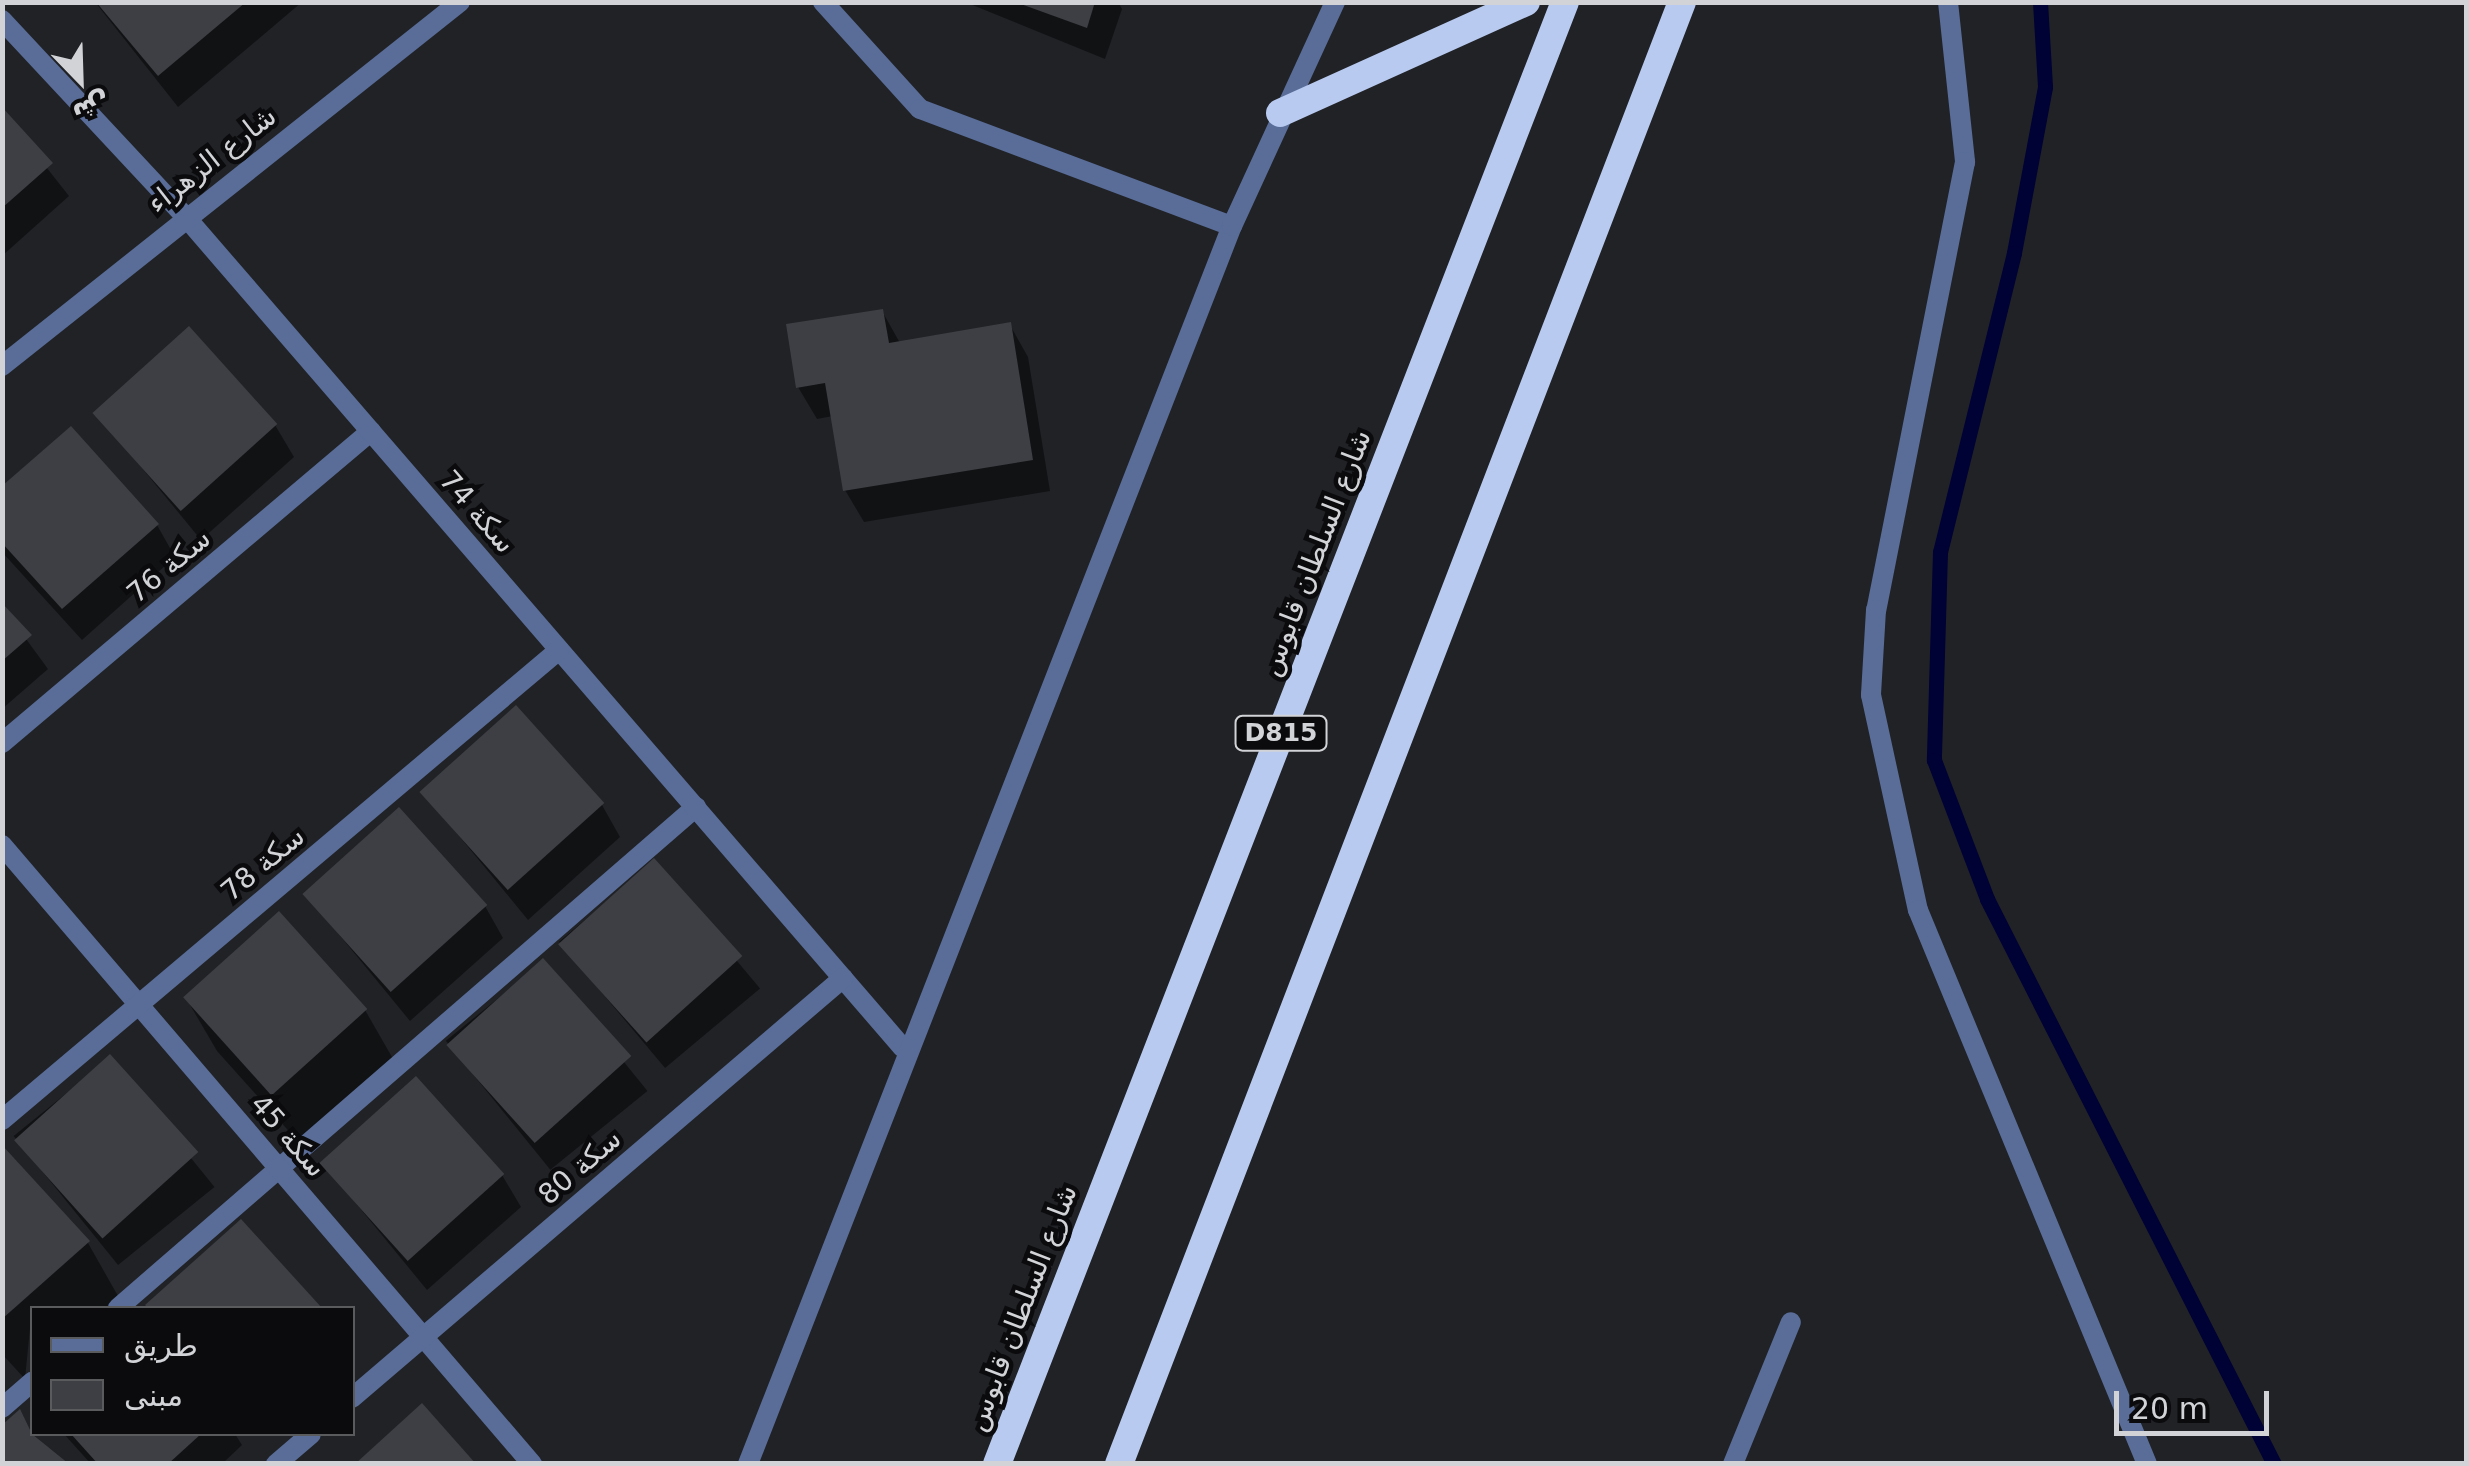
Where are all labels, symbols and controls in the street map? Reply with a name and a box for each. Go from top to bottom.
north arrow [30,30,130,130]
text: ش [68,85,116,131]
street label: شارع الزهراء [141,99,283,221]
street label: شارع السلطان قابوس [1254,425,1378,681]
street label: سكة 74 [432,464,522,560]
street label: سكة 76 [120,521,218,611]
road number: D815 [1234,713,1328,753]
street label: سكة 78 [214,819,312,909]
street label: سكة 45 [243,1088,333,1184]
street label: سكة 80 [532,1122,628,1212]
street label: شارع السلطان قابوس [960,1180,1084,1436]
legend [30,1306,355,1436]
text: طريق [124,1328,198,1363]
scale bar [2119,1371,2274,1433]
text: مبنى [124,1378,183,1413]
text: 20 m [2131,1391,2208,1426]

